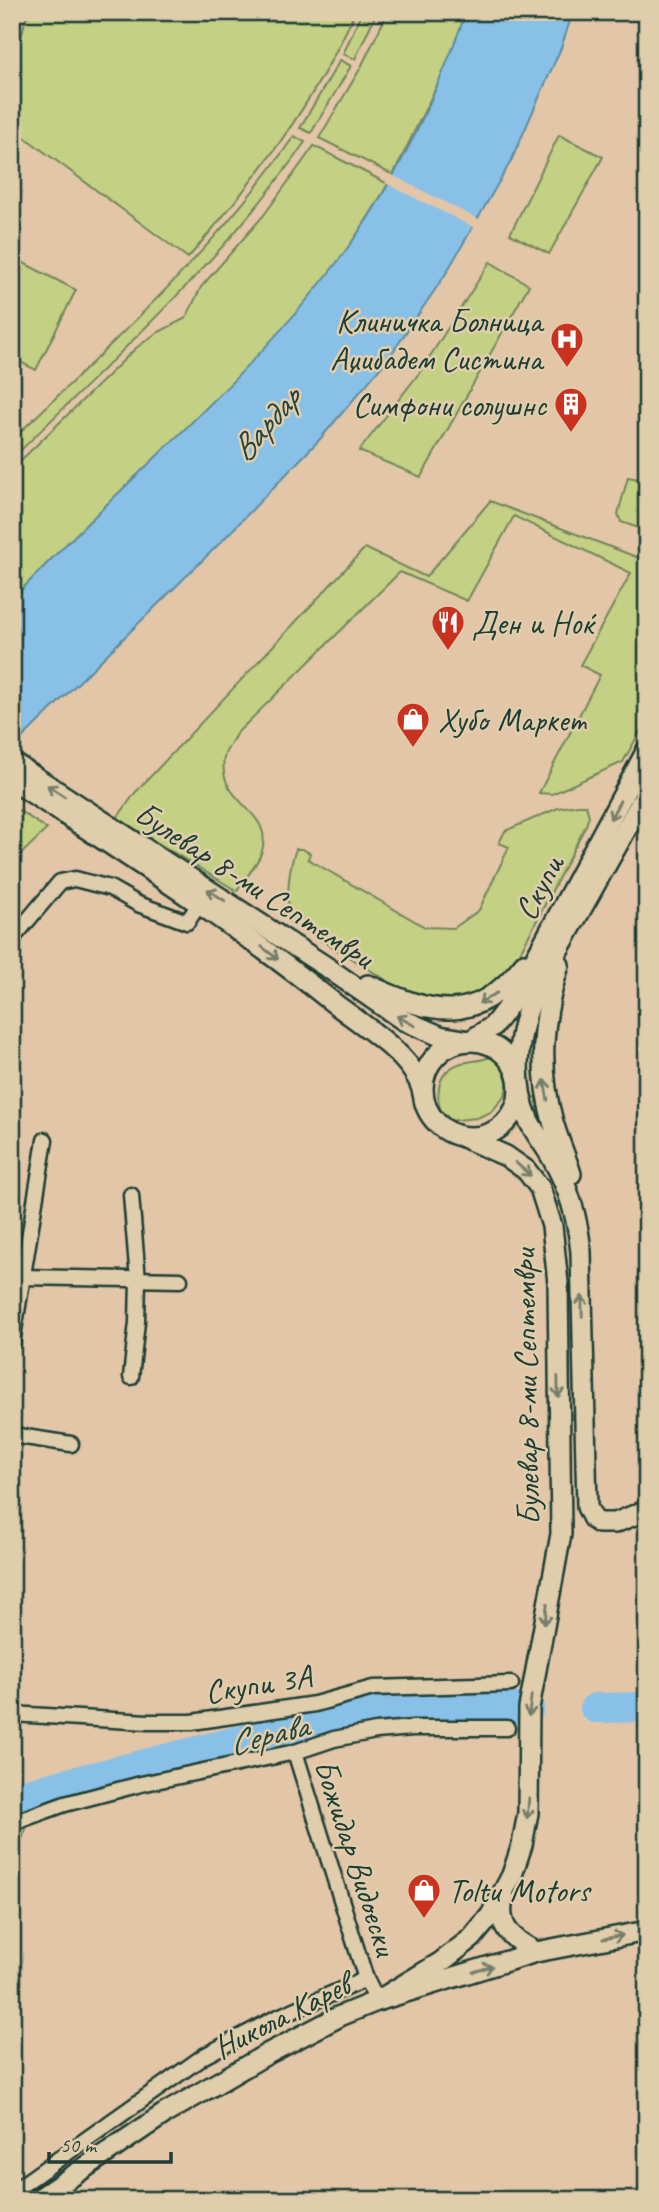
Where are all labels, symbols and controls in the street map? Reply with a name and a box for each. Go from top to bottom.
place label: Клиничка Болница Аџибадем Систина [330,300,544,380]
hospital icon: Клиничка Болница Аџибадем Систина [548,320,586,369]
water label: Вардар [220,374,314,471]
place label: Симфони солушнс [353,384,547,426]
building icon: Симфони солушнс [552,385,590,434]
place label: Ден и Ноќ [472,602,597,644]
restaurant icon: Ден и Ноќ [429,603,467,652]
place label: Хубо Маркет [438,699,587,741]
shop icon: Хубо Маркет [394,700,432,749]
one-way arrow [47,783,66,798]
street label: Булевар 8-ми Септември [127,792,383,979]
one-way arrow [607,799,621,820]
street label: Скупи [504,846,574,927]
one-way arrow [207,888,226,902]
one-way arrow [260,945,278,960]
one-way arrow [478,992,499,1005]
one-way arrow [396,1014,416,1028]
one-way arrow [539,1079,552,1102]
one-way arrow [514,1160,532,1176]
street label: Булевар 8-ми Септември [503,1247,549,1526]
one-way arrow [575,1294,588,1317]
one-way arrow [551,1375,565,1398]
one-way arrow [539,1602,552,1625]
street label: Скупи 3А [202,1655,316,1713]
one-way arrow [523,1694,536,1717]
water label: Серава [224,1702,316,1766]
street label: Божидар Видоески [305,1754,408,1962]
one-way arrow [522,1796,535,1819]
place label: Toltu Motors [448,1870,592,1912]
shop icon: Toltu Motors [405,1871,443,1920]
one-way arrow [601,1930,624,1944]
street label: Никола Карев [206,1960,364,2068]
one-way arrow [472,1961,494,1974]
scale bar [49,2121,172,2165]
text: 50 m [60,2132,98,2158]

